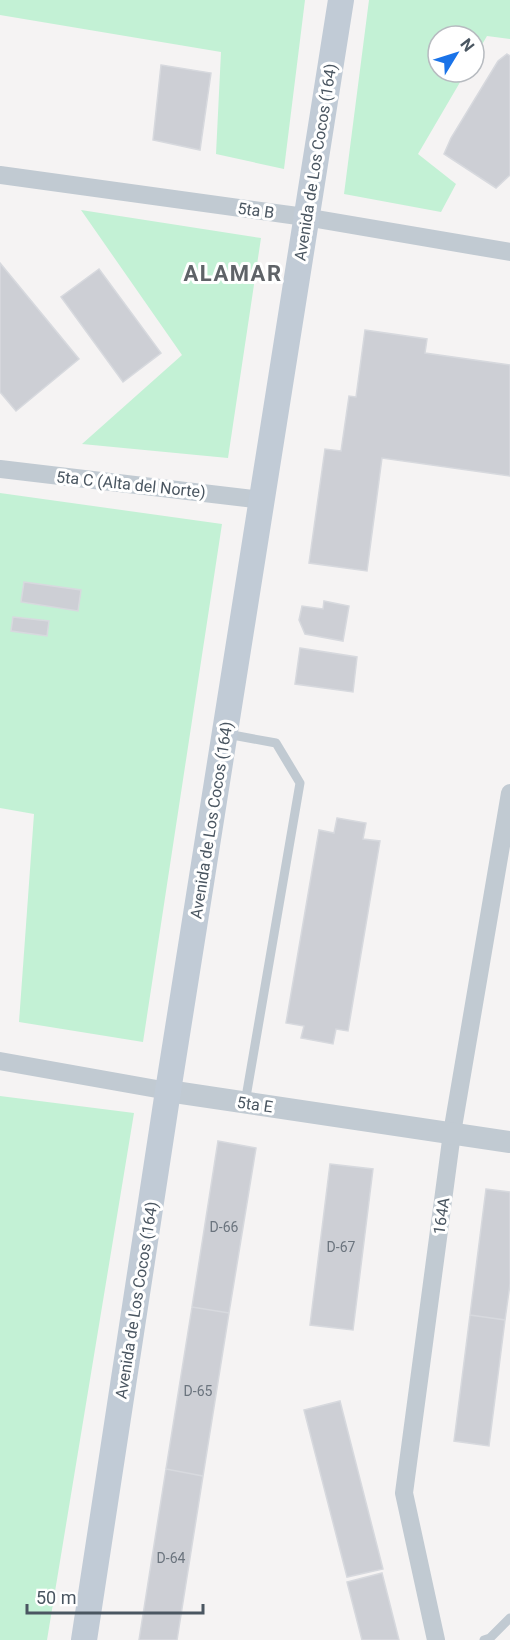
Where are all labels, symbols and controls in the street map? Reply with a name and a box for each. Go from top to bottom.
north arrow [426,24,486,84]
text: N [456,35,478,55]
street label: Avenida de Los Cocos (164) [291,62,340,262]
street label: 5ta B [236,199,276,222]
district label: ALAMAR [184,261,283,286]
street label: 5ta C (Alta del Norte) [55,467,207,502]
street label: Avenida de Los Cocos (164) [187,720,236,920]
street label: 5ta E [236,1093,274,1116]
street label: 164A [429,1196,454,1236]
street label: Avenida de Los Cocos (164) [112,1200,161,1400]
house number: D-66 [210,1219,239,1235]
house number: D-67 [327,1239,356,1255]
house number: D-65 [184,1383,213,1399]
house number: D-64 [157,1550,186,1566]
scale bar [27,1577,202,1615]
text: 50 m [36,1587,76,1608]

